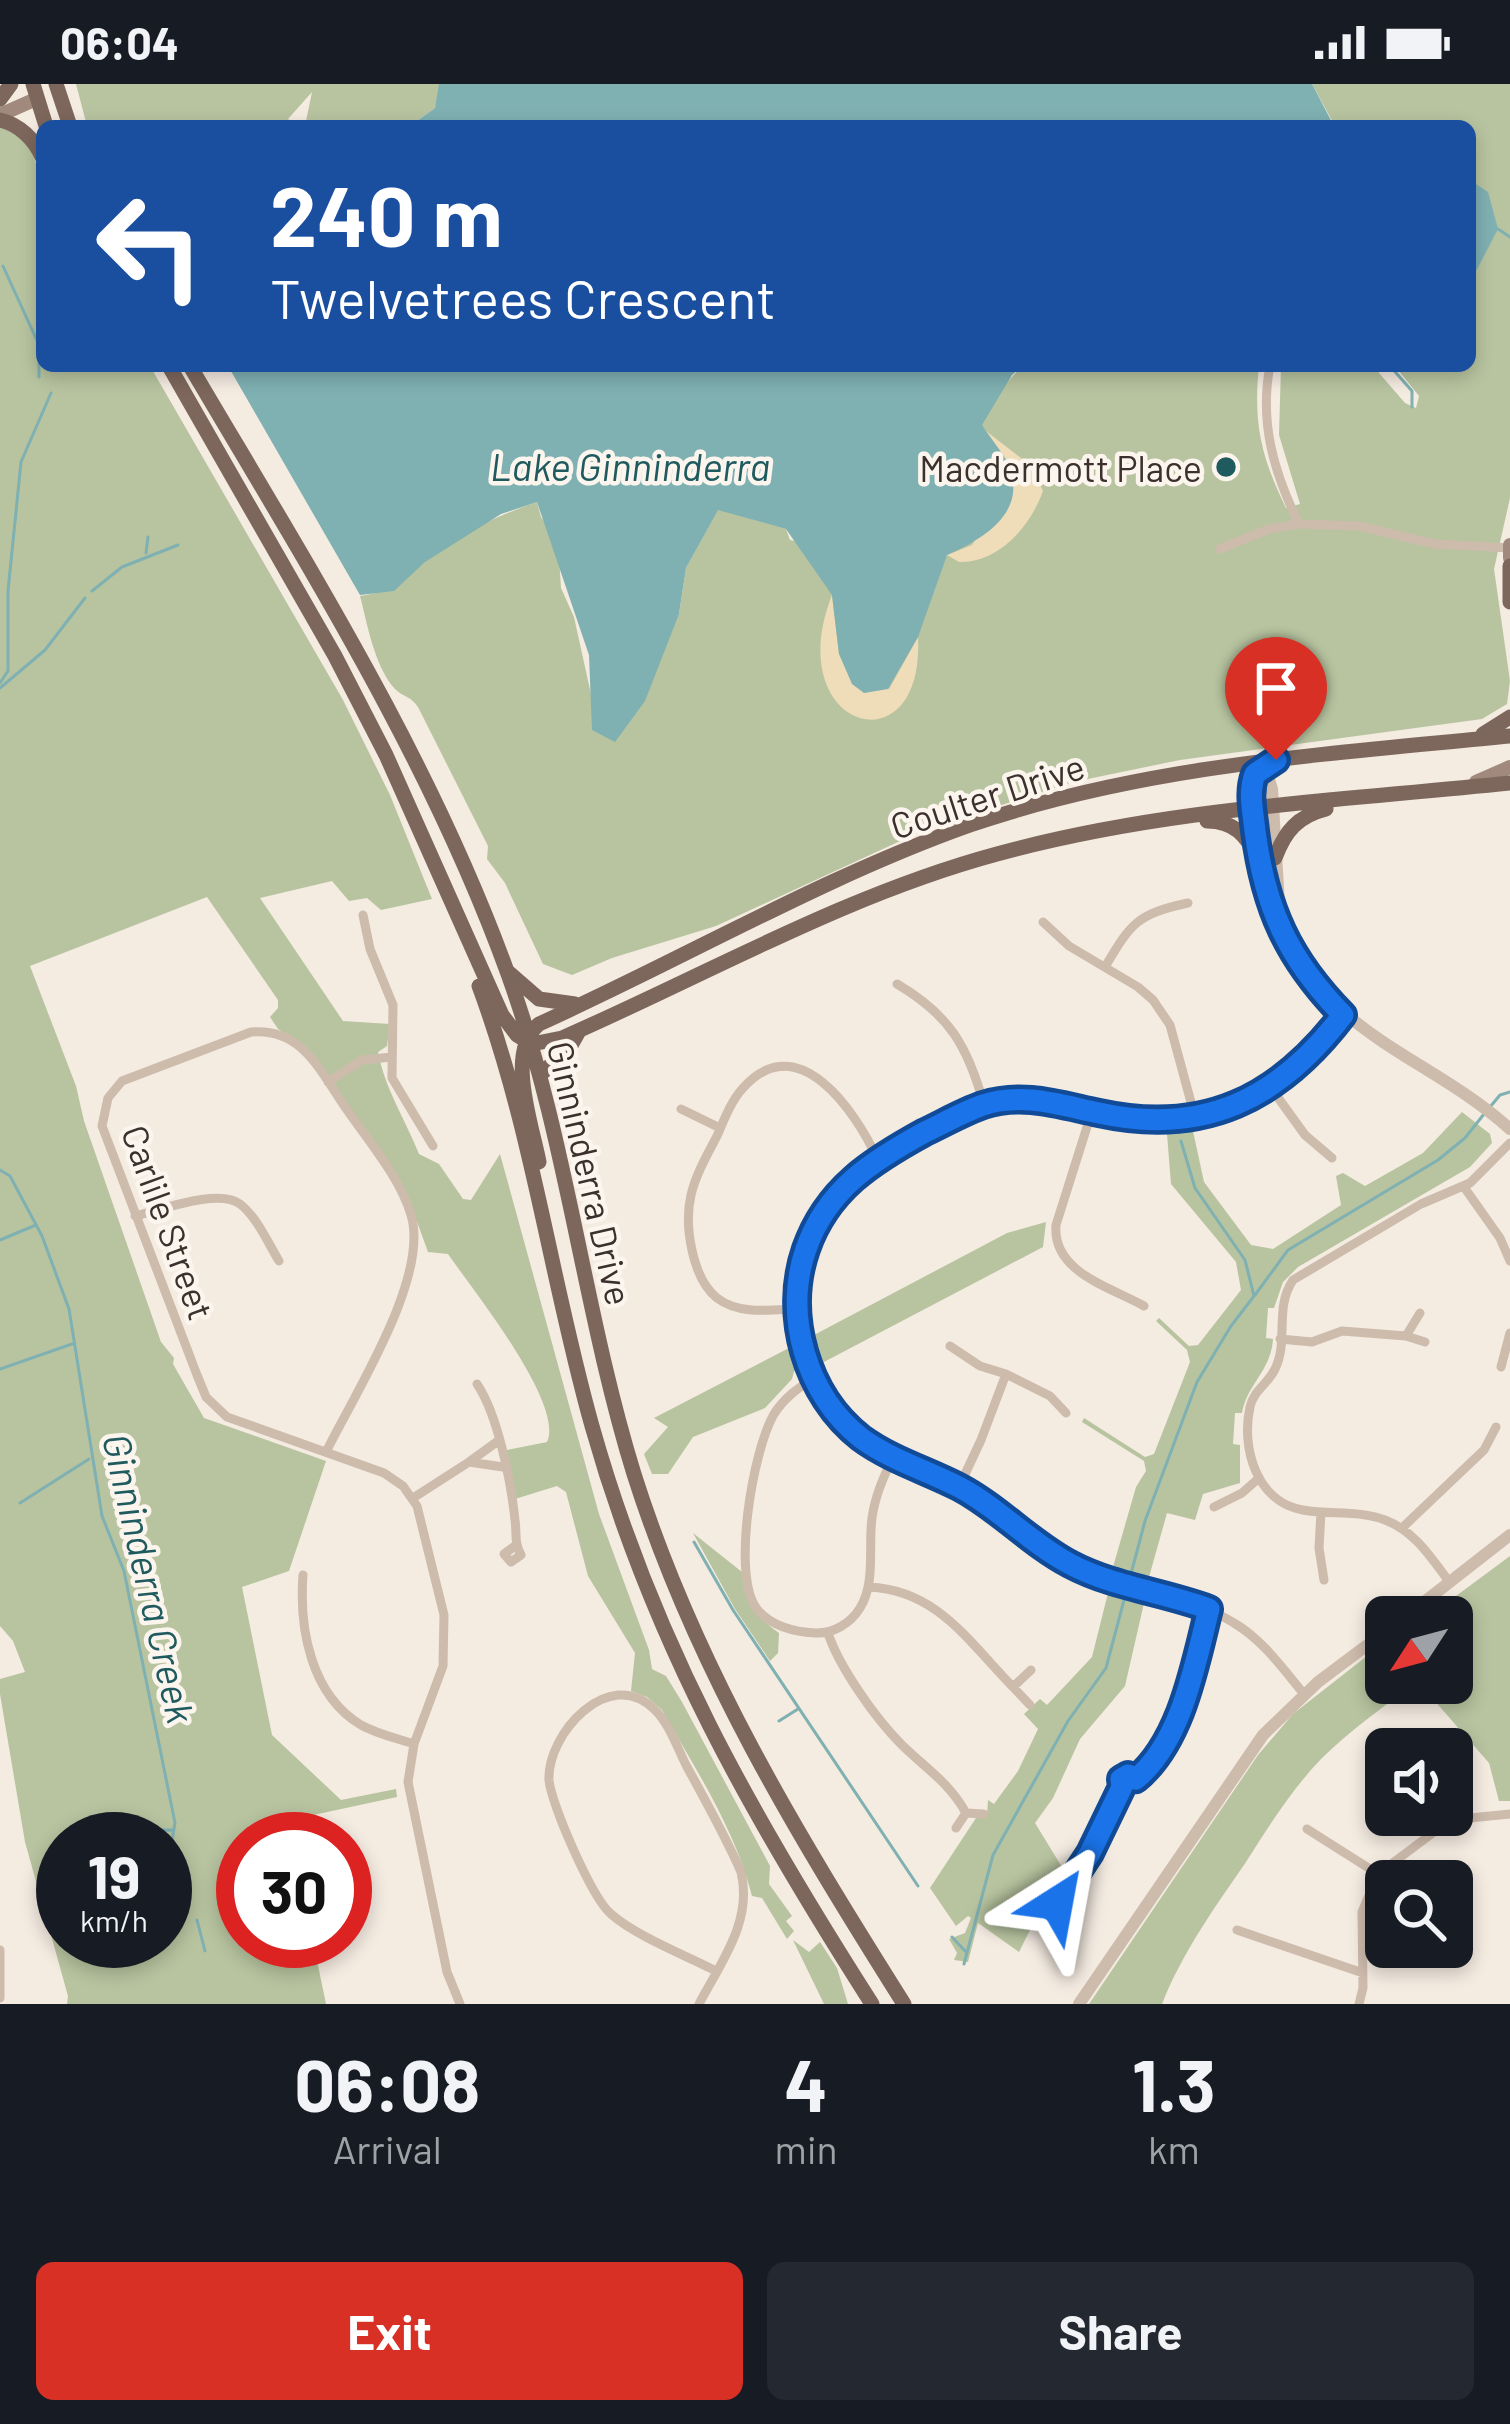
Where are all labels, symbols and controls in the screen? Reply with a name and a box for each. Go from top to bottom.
text: 06:04 [60,15,179,69]
text: 240 m [270,163,503,264]
icon: left [72,168,228,324]
text: Twelvetrees Crescent [270,265,776,330]
water label: Lake Ginninderra [490,442,770,489]
place label: Macdermott Place [919,446,1202,489]
marker: Macdermott Place [1213,454,1239,480]
pin [1225,637,1327,760]
icon: arrive [1243,655,1309,721]
street label: Coulter Drive [885,743,1089,847]
street label: Ginninderra Drive [540,1037,642,1309]
street label: Carlile Street [114,1119,224,1325]
water label: Ginninderra Creek [94,1429,206,1727]
north arrow [1365,1596,1473,1704]
map controls [1365,1596,1473,1968]
button: sound [1365,1728,1473,1836]
speed limit sign: 30 [216,1812,372,1968]
text: 19 [87,1839,141,1911]
position arrow [994,1840,1120,1966]
button: search [1365,1860,1473,1968]
text: km/h [80,1902,148,1938]
text: 06:08 [294,2040,480,2126]
text: 4 [784,2040,828,2126]
text: 1.3 [1132,2040,1216,2126]
text: Arrival [333,2125,442,2172]
text: min [774,2125,838,2172]
text: km [1148,2125,1200,2172]
button: Exit [36,2262,743,2400]
button: Share [767,2262,1474,2400]

